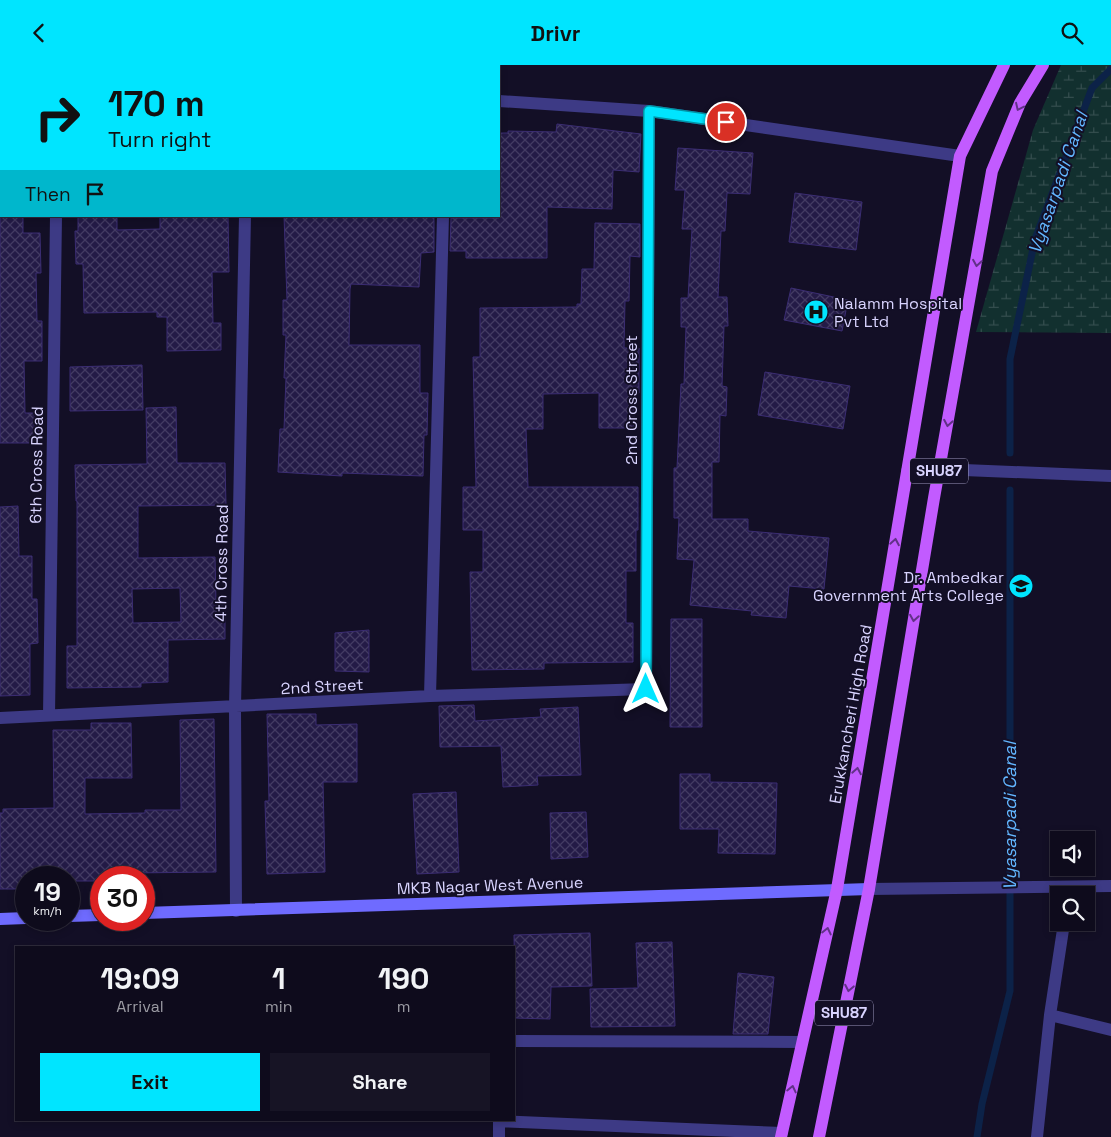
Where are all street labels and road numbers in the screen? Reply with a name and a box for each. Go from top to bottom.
street label: 2nd Cross Street [621,335,642,465]
street label: 6th Cross Road [25,406,48,524]
road number: SHU87 [910,459,968,483]
street label: 4th Cross Road [210,504,233,622]
street label: Erukkancheri High Road [824,623,877,805]
street label: 2nd Street [280,674,364,699]
street label: MKB Nagar West Avenue [396,872,584,899]
road number: SHU87 [815,1001,873,1025]

